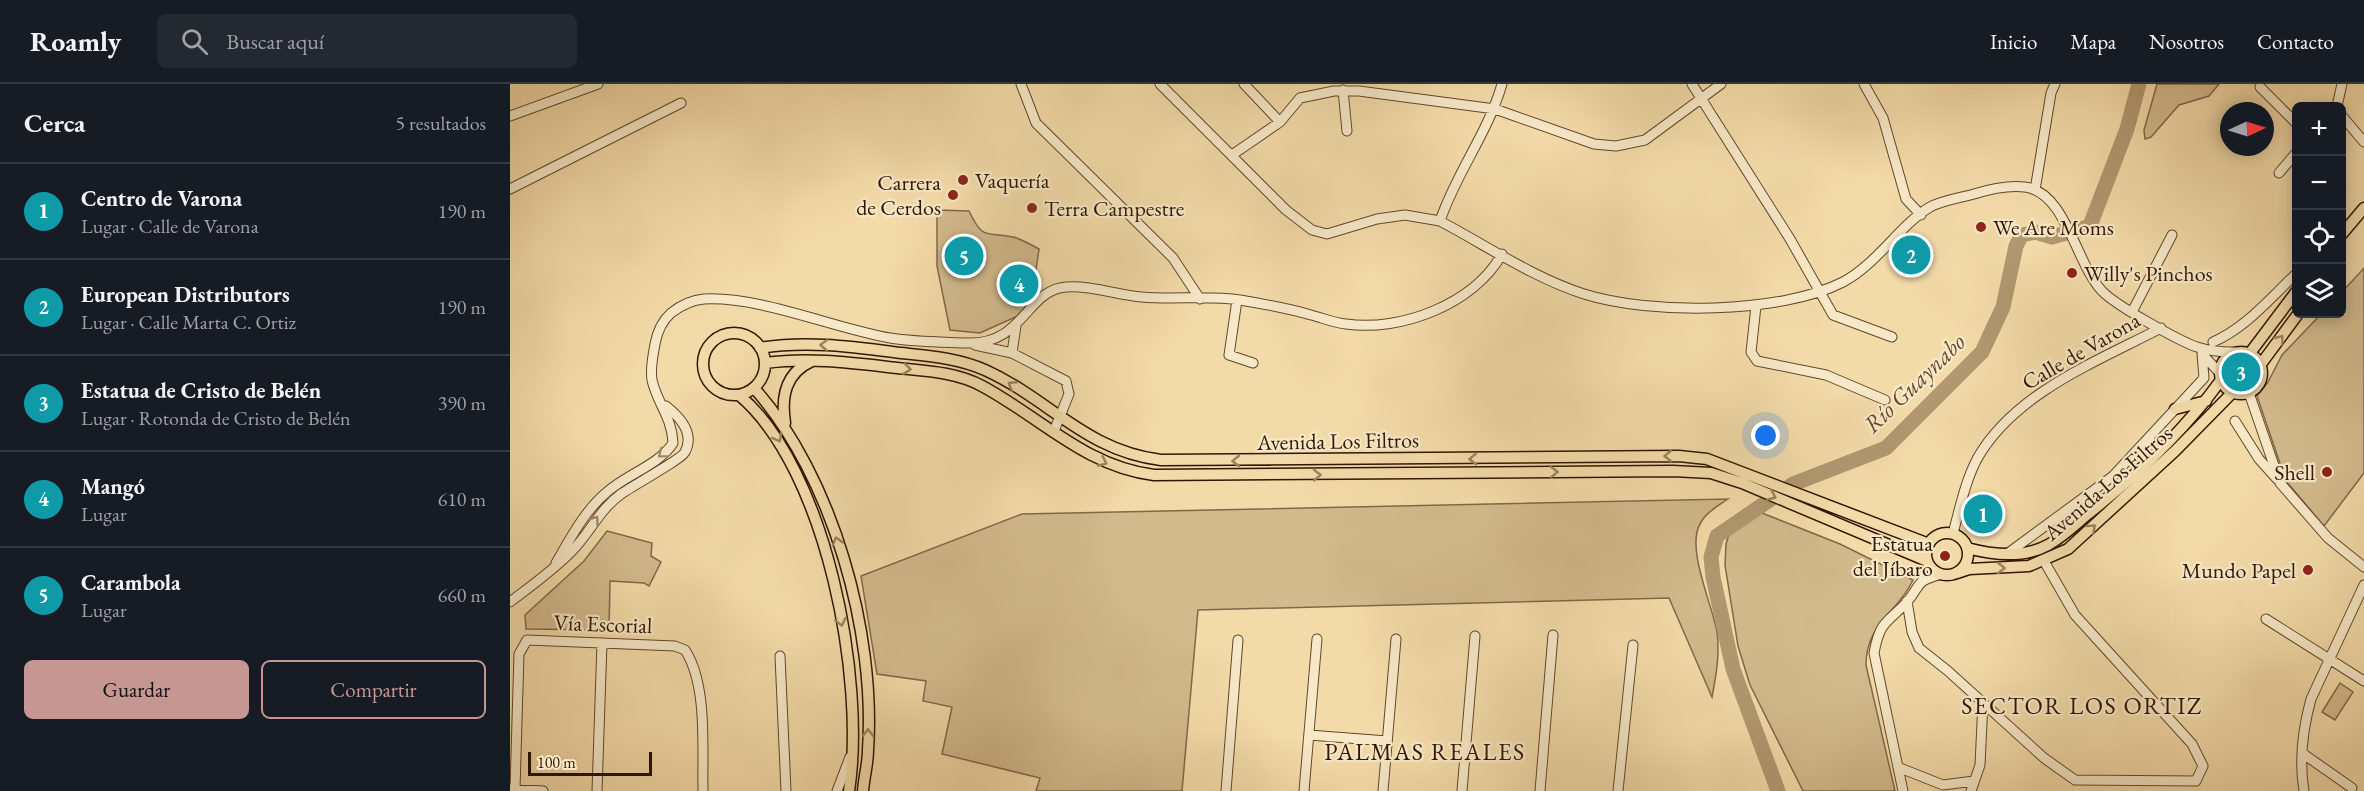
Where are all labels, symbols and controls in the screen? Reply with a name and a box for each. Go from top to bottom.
search box [157,14,577,68]
text: Roamly [30,23,121,59]
icon: search [178,25,211,58]
text: Buscar aquí [226,27,324,56]
text: Inicio [1990,28,2037,55]
text: Mapa [2070,28,2116,55]
text: Nosotros [2149,28,2224,55]
text: Contacto [2257,28,2334,55]
north arrow [2220,102,2274,156]
map controls [2292,102,2346,318]
button: + [2292,102,2346,156]
text: Cerca [24,106,85,140]
text: 5 resultados [395,110,486,136]
button: − [2292,156,2346,210]
place label: Vaquería [975,166,1050,195]
place label: Carrera de Cerdos [856,168,941,222]
marker: Vaquería [956,173,970,187]
text: Centro de Varona [81,184,242,213]
marker: Carrera de Cerdos [946,188,960,202]
place label: Terra Campestre [1044,194,1185,223]
text: 1 [38,198,49,224]
text: 190 m [438,198,486,224]
marker: Terra Campestre [1025,201,1039,215]
button: locate [2292,210,2346,264]
text: Lugar · Calle de Varona [81,213,259,239]
place label: We Are Moms [1993,213,2114,242]
marker: We Are Moms [1974,220,1988,234]
pin: 2 [1892,232,1930,278]
pin: 5 [944,234,984,279]
place label: Willy's Pinchos [2084,259,2213,288]
pin: 4 [1000,262,1038,306]
button: layers [2292,264,2346,318]
marker: Willy's Pinchos [2065,266,2079,280]
text: European Distributors [81,280,290,309]
text: 2 [38,294,49,320]
text: 190 m [438,294,486,320]
street label: Calle de Varona [2017,305,2146,397]
text: Lugar · Calle Marta C. Ortiz [81,309,296,335]
water label: Río Guaynabo [1856,327,1972,439]
one-way arrow [2272,334,2283,345]
one-way arrow [819,338,828,351]
pin: 3 [2222,350,2260,394]
one-way arrow [902,362,911,375]
text: Estatua de Cristo de Belén [81,376,321,405]
one-way arrow [1008,381,1018,393]
text: 3 [38,390,49,416]
text: 390 m [438,390,486,416]
text: Lugar · Rotonda de Cristo de Belén [81,405,351,431]
street label: Avenida Los Filtros [2037,419,2179,548]
your location [1751,421,1780,450]
street label: Avenida Los Filtros [1256,425,1419,457]
one-way arrow [771,432,782,443]
one-way arrow [658,447,669,458]
one-way arrow [1663,450,1672,463]
one-way arrow [1468,453,1477,465]
one-way arrow [1096,455,1107,467]
one-way arrow [1231,455,1240,467]
place label: Shell [2274,458,2315,487]
marker: Shell [2320,465,2334,479]
one-way arrow [1549,466,1558,479]
one-way arrow [1312,469,1321,481]
text: Mangó [81,472,145,501]
text: 4 [38,486,49,512]
text: 610 m [438,486,486,512]
one-way arrow [1766,489,1777,501]
pin: 1 [1964,492,2002,536]
text: Lugar [81,501,127,527]
one-way arrow [587,516,598,527]
one-way arrow [2085,524,2096,535]
place label: Estatua del Jíbaro [1853,529,1933,583]
one-way arrow [832,536,845,546]
marker: Estatua del Jíbaro [1938,549,1952,563]
place label: Mundo Papel [2181,556,2296,585]
one-way arrow [1996,562,2005,574]
marker: Mundo Papel [2301,563,2315,577]
text: Carambola [81,568,181,597]
text: 5 [38,582,49,608]
text: 660 m [438,582,486,608]
text: Lugar [81,597,127,623]
street label: Vía Escorial [553,608,653,640]
one-way arrow [834,616,847,626]
button: Guardar [24,660,249,719]
button: Compartir [261,660,486,719]
district label: SECTOR LOS ORTIZ [1961,690,2203,721]
one-way arrow [862,728,875,737]
district label: PALMAS REALES [1324,736,1526,767]
scale bar [528,749,652,776]
text: 100 m [537,752,576,773]

